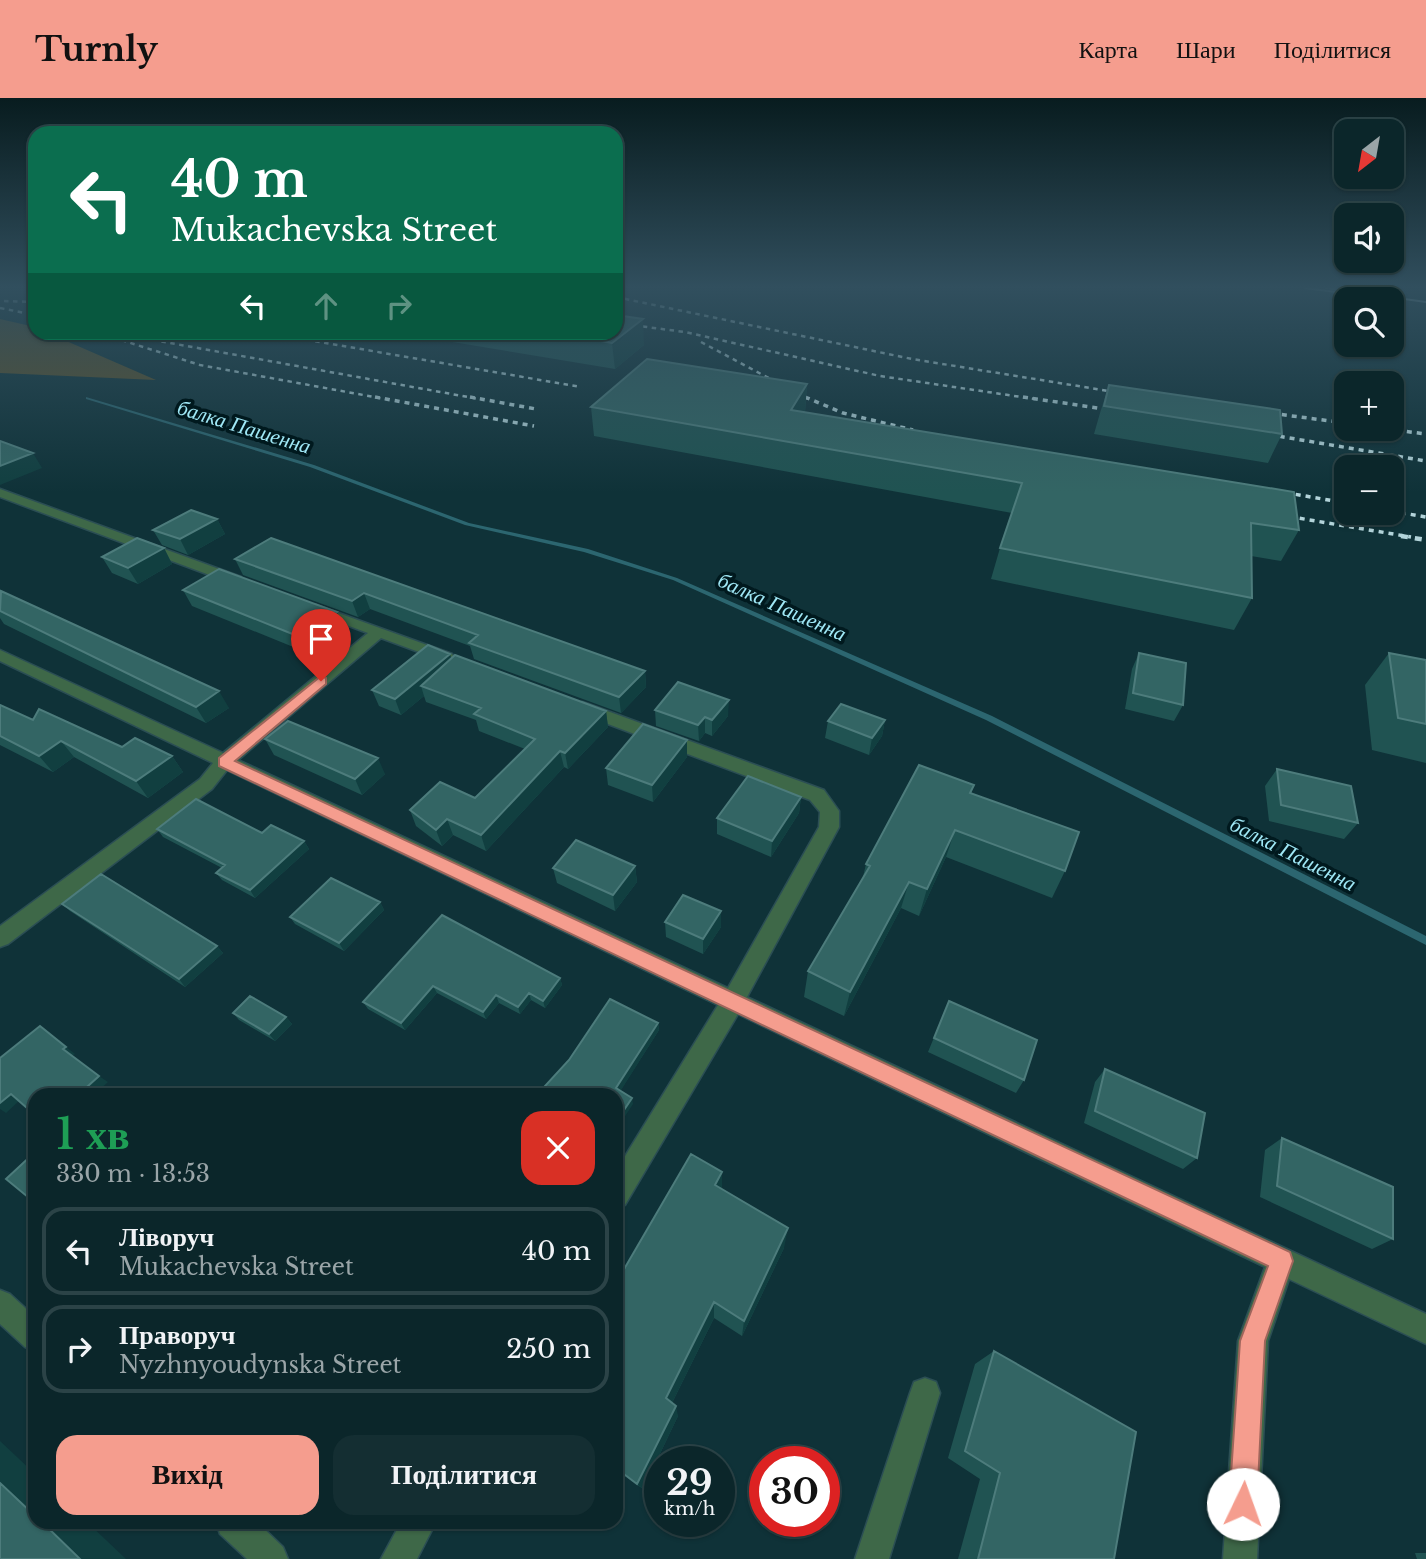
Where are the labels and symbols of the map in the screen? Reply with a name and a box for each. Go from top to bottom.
north arrow [1334,119,1404,189]
water label: балка Пашенна [174,394,314,460]
water label: балка Пашенна [714,567,850,647]
pin [291,609,351,681]
water label: балка Пашенна [1226,811,1360,897]
speed limit sign: 30 [749,1446,840,1537]
position arrow [1206,1467,1280,1541]

